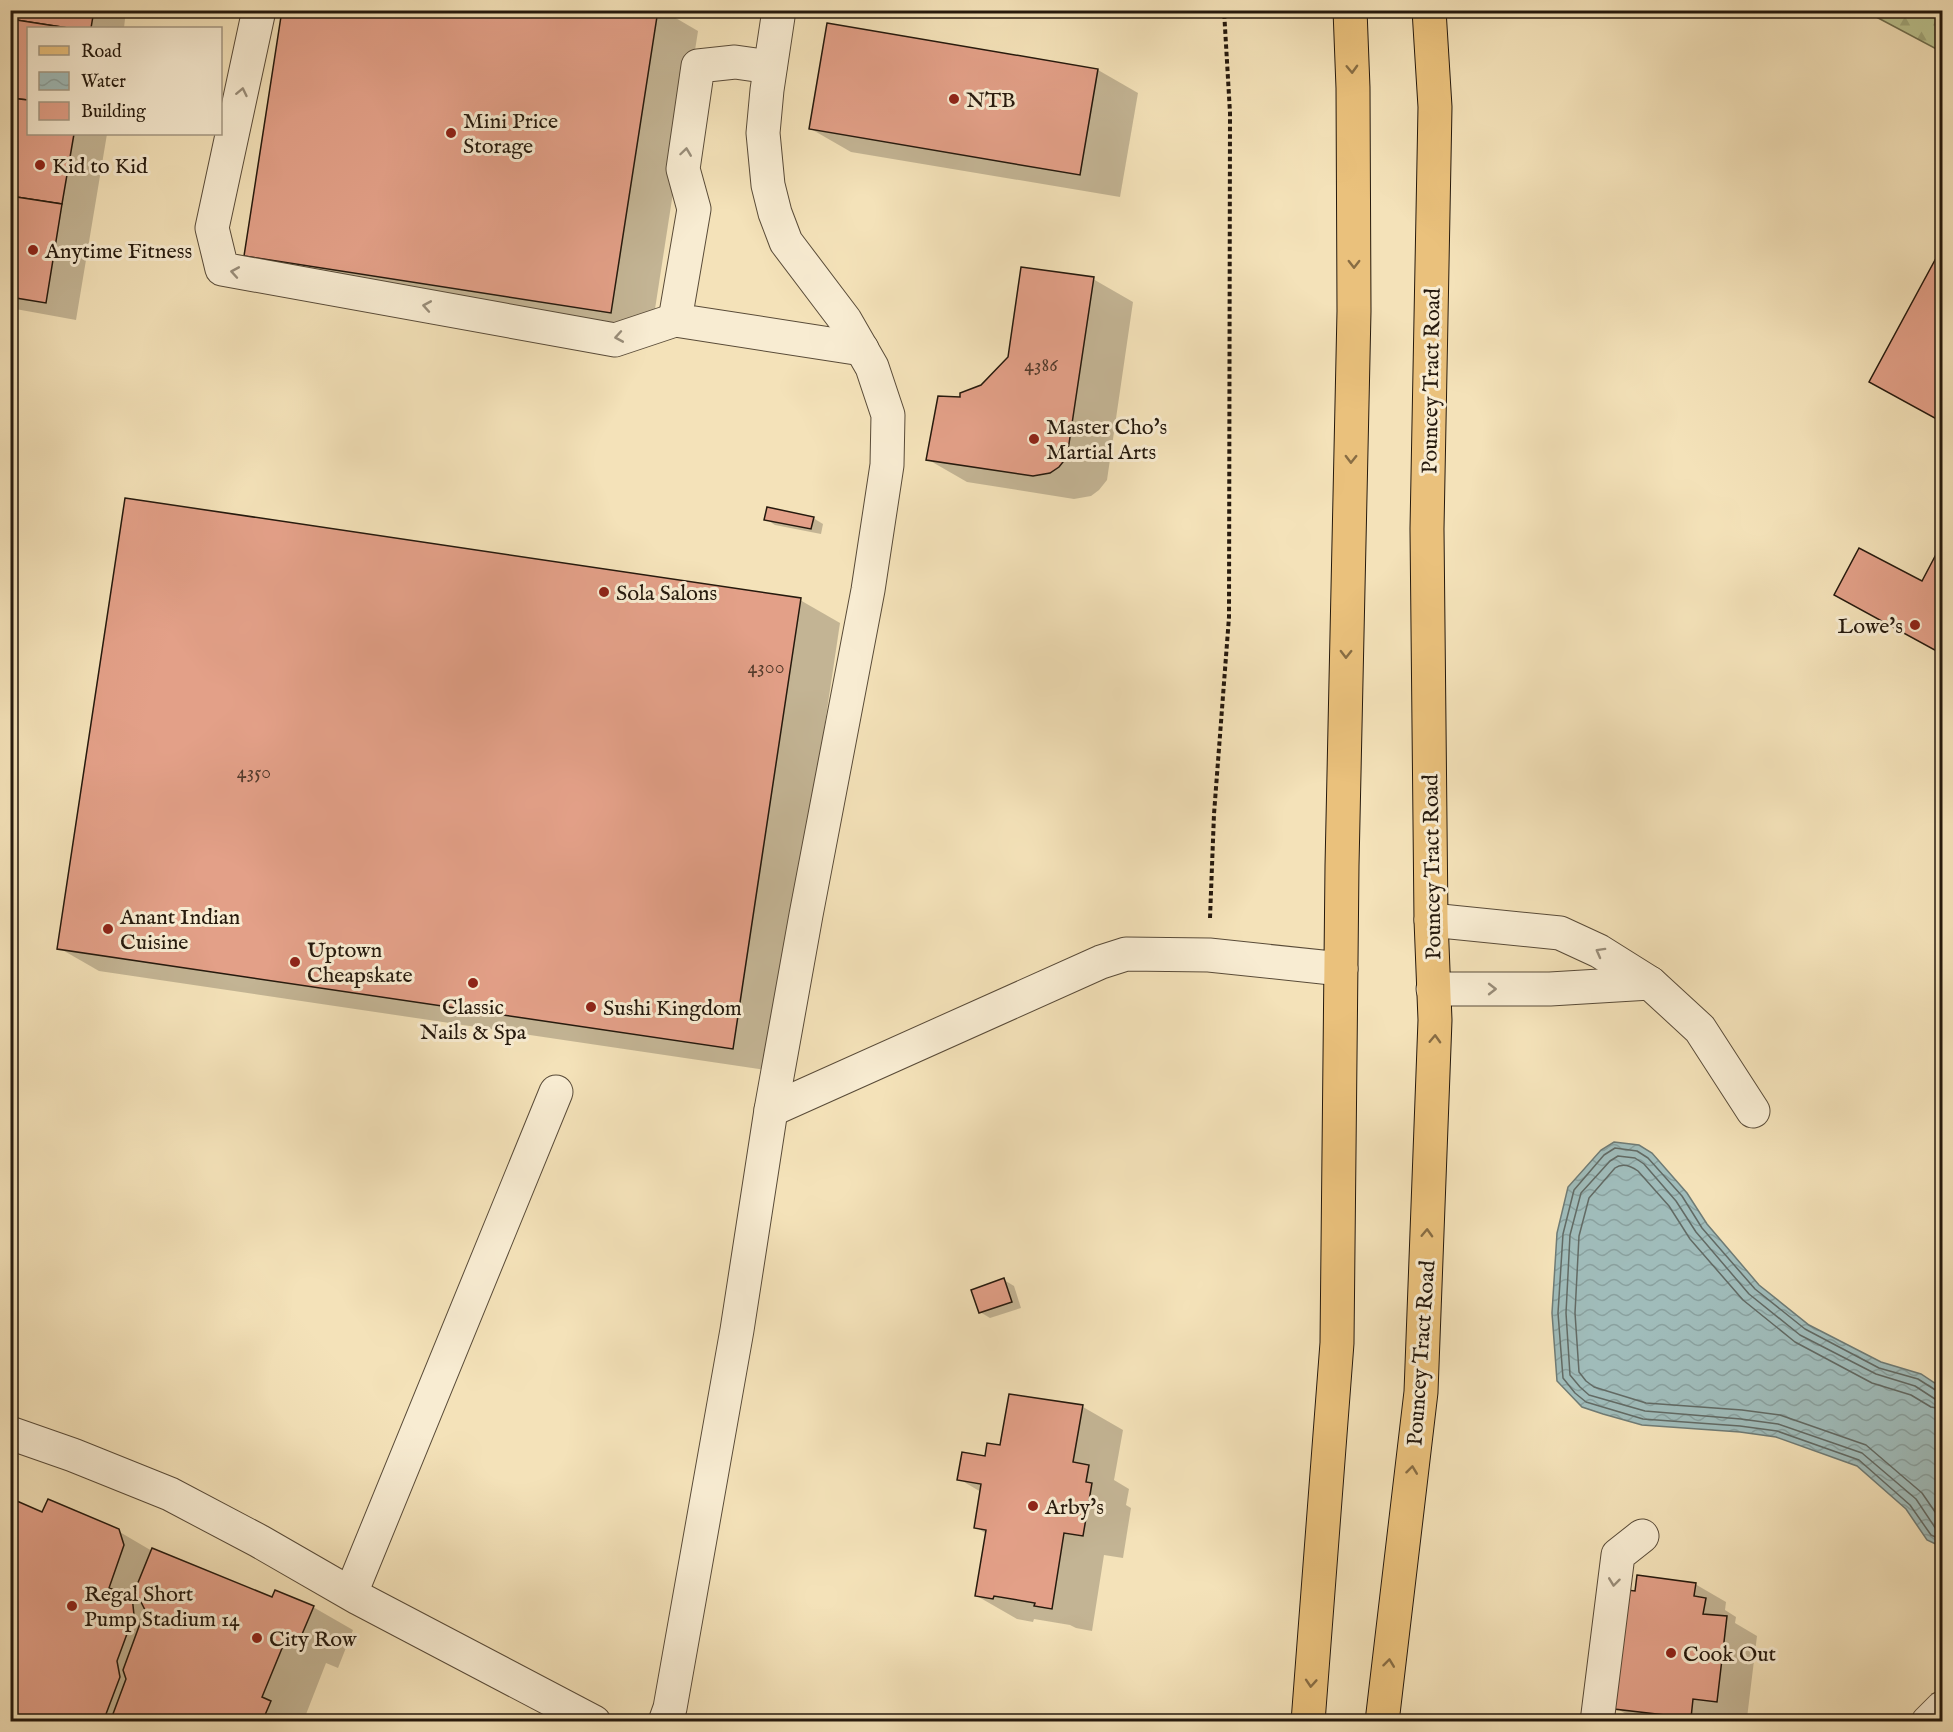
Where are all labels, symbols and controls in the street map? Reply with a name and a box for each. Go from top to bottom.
legend [27,27,222,135]
text: Road [81,41,122,64]
one-way arrow [1346,64,1359,73]
text: Water [81,71,126,94]
place label: NTB [966,87,1016,115]
one-way arrow [234,88,247,98]
marker: NTB [947,92,961,106]
text: Building [81,101,146,124]
place label: Mini Price Storage [463,108,558,161]
marker: Mini Price Storage [444,126,458,140]
one-way arrow [679,147,691,156]
place label: Kid to Kid [52,153,148,181]
marker: Kid to Kid [33,158,47,172]
place label: Anytime Fitness [44,238,192,266]
marker: Anytime Fitness [26,243,40,257]
one-way arrow [1348,259,1360,268]
one-way arrow [231,266,241,279]
street label: Pouncey Tract Road [1416,288,1448,474]
one-way arrow [423,300,433,313]
one-way arrow [614,330,624,343]
house number: 4386 [1024,353,1058,378]
place label: Master Cho's Martial Arts [1046,414,1167,467]
marker: Master Cho's Martial Arts [1027,432,1041,446]
one-way arrow [1345,454,1357,463]
place label: Sola Salons [616,580,717,608]
marker: Sola Salons [597,585,611,599]
place label: Lowe's [1837,613,1903,641]
marker: Lowe's [1908,618,1922,632]
one-way arrow [1340,649,1353,658]
house number: 4300 [748,655,784,680]
house number: 4350 [237,760,271,785]
street label: Pouncey Tract Road [1417,774,1449,960]
place label: Anant Indian Cuisine [119,904,240,957]
marker: Anant Indian Cuisine [101,922,115,936]
place label: Uptown Cheapskate [307,937,413,990]
one-way arrow [1596,948,1607,959]
marker: Uptown Cheapskate [288,955,302,969]
marker: Classic Nails & Spa [466,976,480,990]
one-way arrow [1487,983,1496,995]
place label: Classic Nails & Spa [420,994,527,1047]
place label: Sushi Kingdom [603,995,742,1023]
marker: Sushi Kingdom [584,1000,598,1014]
one-way arrow [1428,1034,1441,1043]
one-way arrow [1421,1229,1434,1238]
street label: Pouncey Tract Road [1402,1259,1442,1447]
one-way arrow [1405,1465,1418,1474]
place label: Arby's [1044,1494,1104,1522]
marker: Arby's [1026,1499,1040,1513]
one-way arrow [1609,1578,1621,1587]
place label: Regal Short Pump Stadium 14 [84,1581,240,1634]
marker: Regal Short Pump Stadium 14 [65,1599,79,1613]
place label: City Row [269,1626,357,1654]
marker: City Row [250,1631,264,1645]
place label: Cook Out [1683,1641,1777,1669]
marker: Cook Out [1664,1646,1678,1660]
one-way arrow [1382,1659,1395,1668]
one-way arrow [1305,1678,1318,1687]

